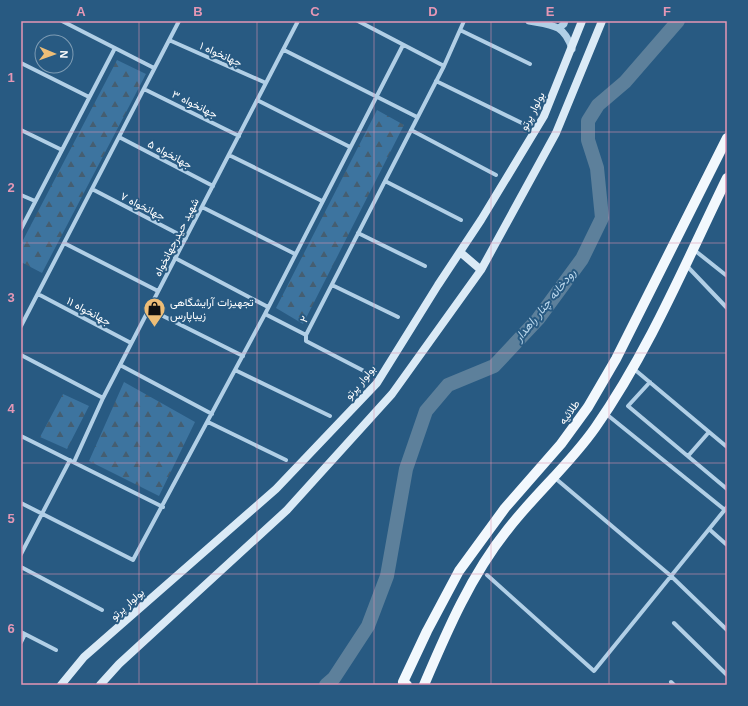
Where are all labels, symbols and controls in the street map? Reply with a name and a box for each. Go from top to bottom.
text: A [76,4,86,19]
text: B [193,4,203,19]
text: C [310,4,320,19]
text: D [428,4,438,19]
text: E [546,4,555,19]
text: F [663,4,671,19]
north arrow [34,34,74,74]
street label: جهانخواه ۱ [198,39,244,70]
text: N [58,50,70,59]
text: 1 [7,70,15,85]
street label: جهانخواه ۳ [170,88,220,121]
street label: بولوار پرتو [517,90,548,133]
street label: جهانخواه ۵ [145,137,194,172]
text: 2 [7,180,15,195]
street label: جهانخواه ۷ [118,190,167,223]
street label: شهید حیدرجهانخواه [151,196,202,279]
water label: رودخانه چنار راهدار [511,266,579,346]
text: 3 [7,290,15,305]
street label: جهانخواه ۱۱ [64,294,113,329]
shop icon: تجهیزات آرایشگاهی زیباپارس [142,295,168,328]
place label: تجهیزات آرایشگاهی زیباپارس [170,296,254,323]
street label: ۲ [297,313,311,324]
street label: بولوار پرتو [342,362,379,403]
street label: طلائیه [556,398,583,427]
text: 4 [7,401,15,416]
text: 5 [7,511,15,526]
street label: بولوار پرتو [108,586,148,624]
text: 6 [7,621,15,636]

